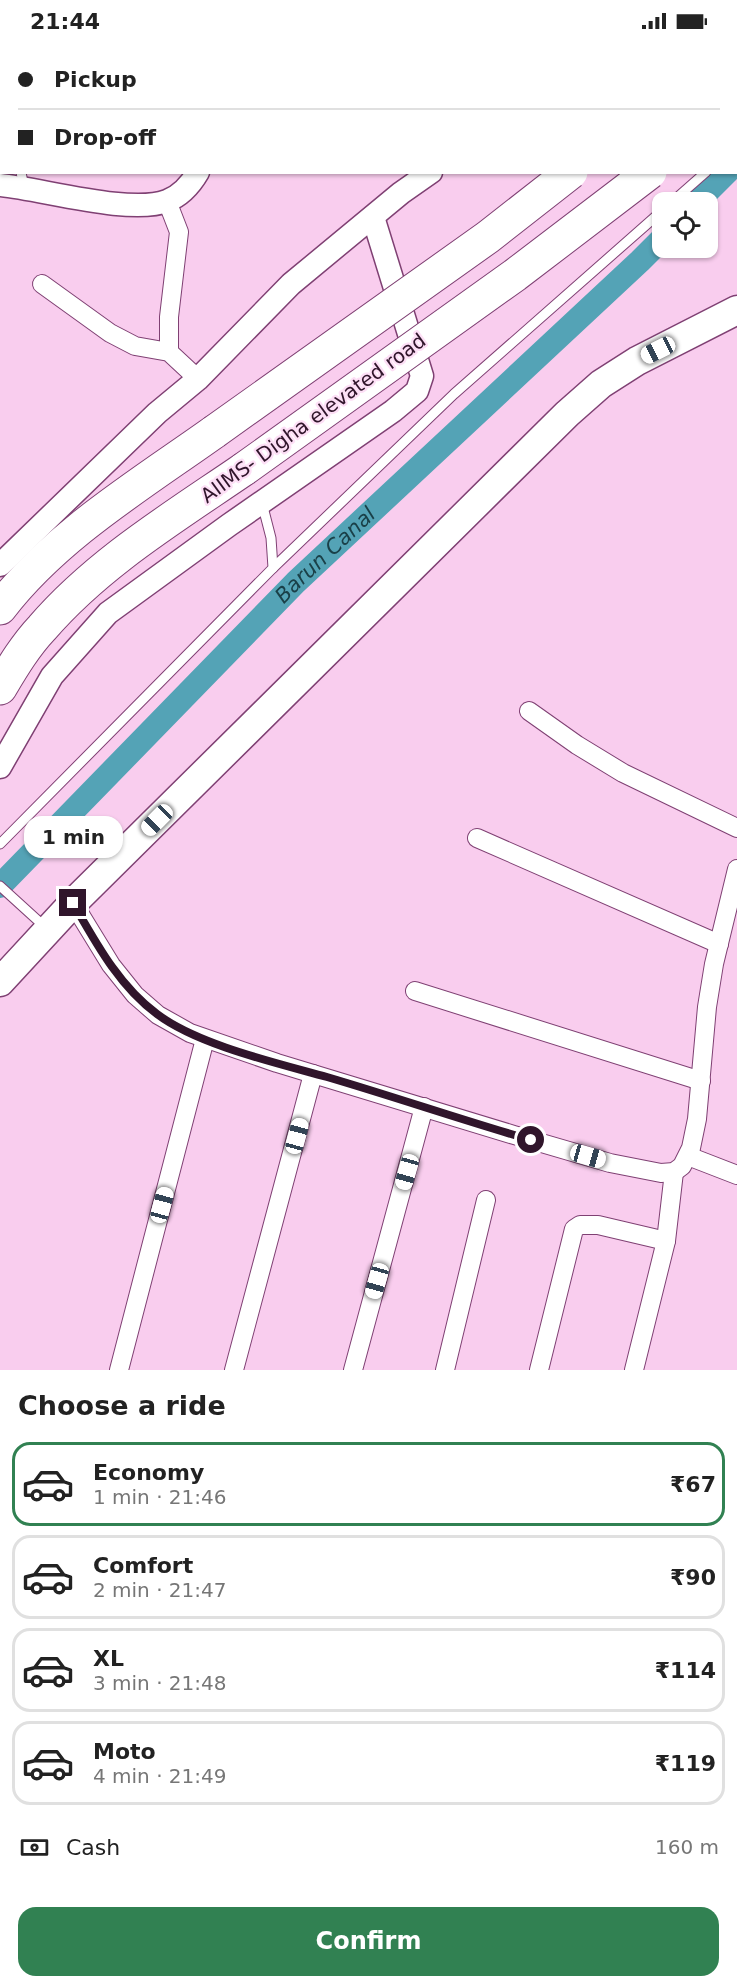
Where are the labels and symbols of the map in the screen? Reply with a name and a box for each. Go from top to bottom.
street label: AIIMS- Digha elevated road [196,328,430,508]
car [638,334,678,366]
water label: Barun Canal [270,502,380,608]
car [138,801,176,839]
callout: 1 min [23,816,122,858]
route end [59,889,86,916]
car [284,1116,310,1156]
route start [517,1126,544,1153]
car [568,1142,608,1170]
car [393,1152,421,1192]
car [149,1185,175,1225]
car [363,1261,391,1301]

